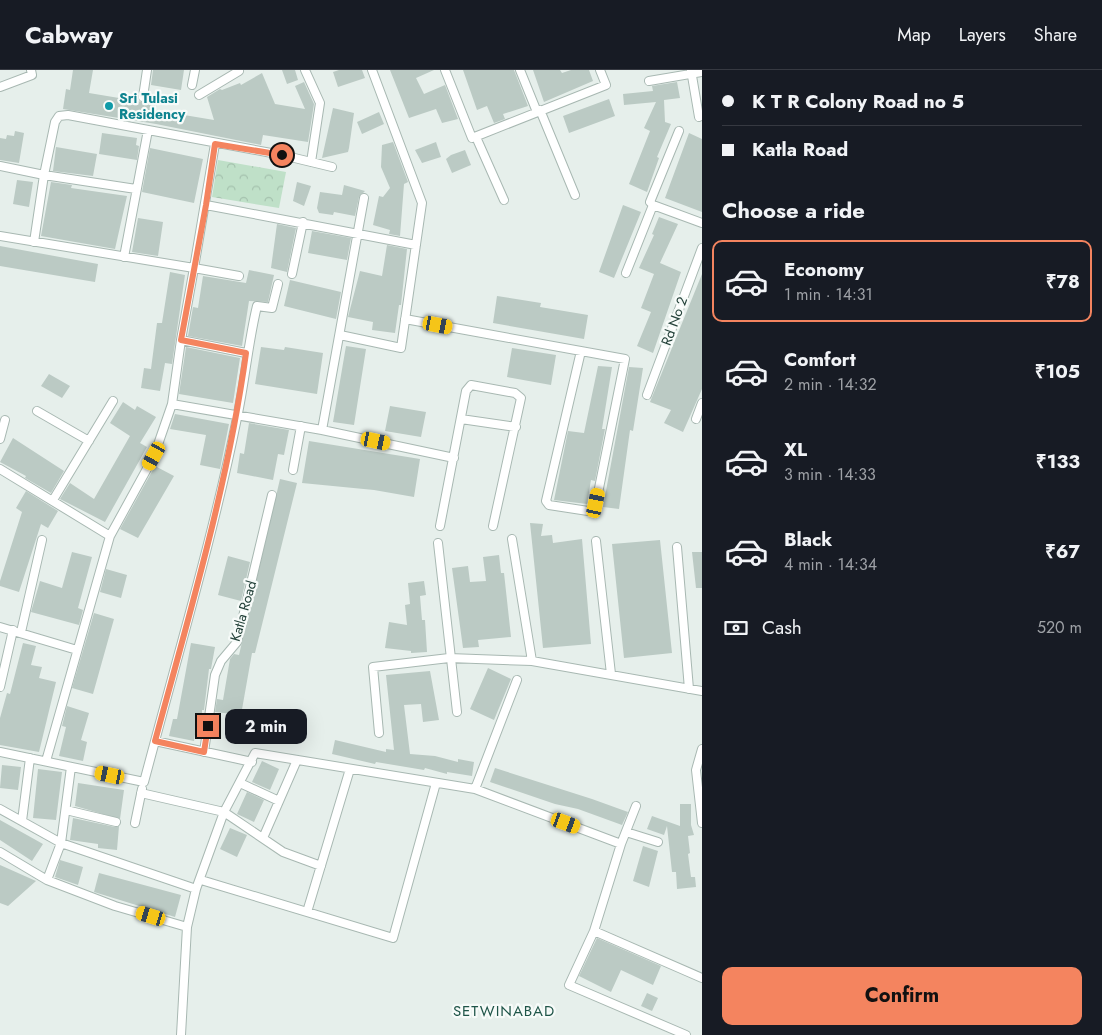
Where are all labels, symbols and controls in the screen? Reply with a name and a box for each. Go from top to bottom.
text: Cabway [25,17,113,52]
text: Map [897,22,931,48]
text: Layers [959,22,1006,48]
text: Share [1034,22,1077,48]
place label: Sri Tulasi Residency [119,88,186,124]
text: K T R Colony Road no 5 [752,88,964,115]
marker: Sri Tulasi Residency [103,100,115,112]
text: Katla Road [752,136,848,163]
route start [271,144,293,166]
text: Choose a ride [722,194,865,226]
text: Economy [784,256,864,283]
icon: car [724,259,769,304]
text: ₹78 [1046,268,1080,295]
text: 1 min · 14:31 [784,283,873,306]
street label: Rd No 2 [656,294,692,348]
car [421,315,454,335]
text: Comfort [784,346,856,373]
icon: car [724,349,769,394]
text: ₹105 [1035,358,1080,385]
text: 2 min · 14:32 [784,373,877,396]
car [359,431,392,451]
text: XL [784,436,807,463]
car [140,439,167,473]
icon: car [724,439,769,484]
text: ₹133 [1036,448,1080,475]
text: 3 min · 14:33 [784,463,876,486]
car [585,487,606,519]
text: Black [784,526,832,553]
icon: car [724,529,769,574]
text: ₹67 [1045,538,1080,565]
text: 4 min · 14:34 [784,553,877,576]
street label: Katla Road [225,578,261,644]
icon: cash [722,614,750,642]
text: Cash [762,614,802,641]
text: 520 m [1037,616,1082,639]
callout: 2 min [226,708,308,744]
route end [197,715,219,737]
text: 2 min [245,715,287,738]
car [93,765,126,785]
car [549,811,582,835]
car [134,904,167,928]
button: Confirm [722,967,1082,1025]
district label: SETWINABAD [453,1000,555,1022]

